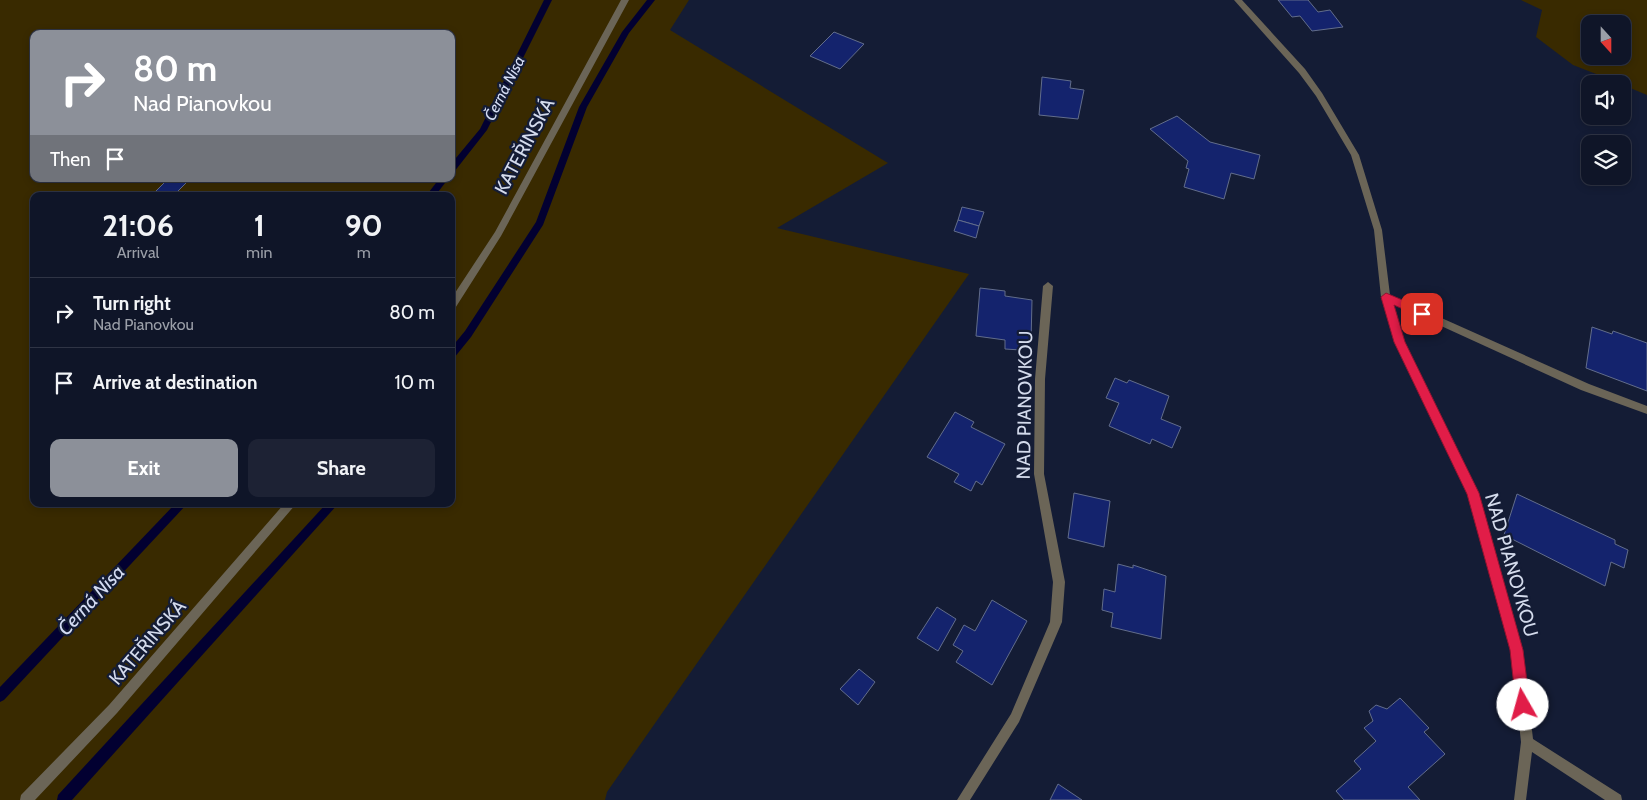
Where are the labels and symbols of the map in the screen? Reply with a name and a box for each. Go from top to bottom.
north arrow [1581,15,1631,65]
water label: Černá Nisa [480,53,529,124]
street label: KATEŘINSKÁ [489,94,559,198]
pin [1401,293,1443,335]
street label: NAD PIANOVKOU [1012,331,1037,479]
street label: NAD PIANOVKOU [1480,491,1543,640]
water label: Černá Nisa [52,560,130,640]
street label: KATEŘINSKÁ [103,594,191,690]
position arrow [1496,678,1548,730]

